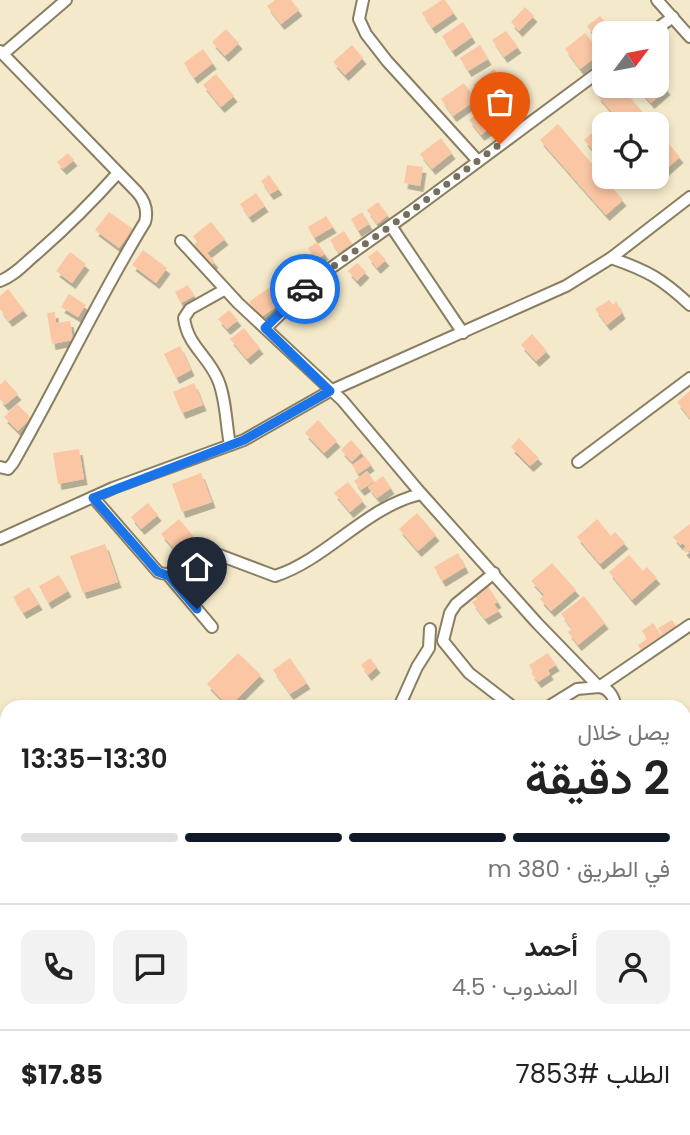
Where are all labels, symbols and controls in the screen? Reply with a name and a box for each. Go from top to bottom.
north arrow [592,21,668,98]
map controls [592,21,669,189]
pin [470,72,530,144]
icon: bag [481,83,519,121]
button: locate [592,112,669,189]
courier [270,254,340,324]
icon: car [286,270,324,308]
pin [167,537,227,609]
icon: home [178,548,216,586]
text: يصل خلال [578,716,670,748]
text: 13:30–13:35 [21,741,168,777]
text: 2 دقيقة [525,746,670,810]
text: في الطريق · 380 m [488,853,670,885]
text: أحمد [525,929,578,965]
button: phone [21,930,95,1004]
button: chat [113,930,187,1004]
button: person [596,930,670,1004]
text: المندوب · 4.5 [452,971,578,1003]
text: الطلب #7853 [515,1056,670,1092]
text: $17.85 [21,1057,103,1093]

